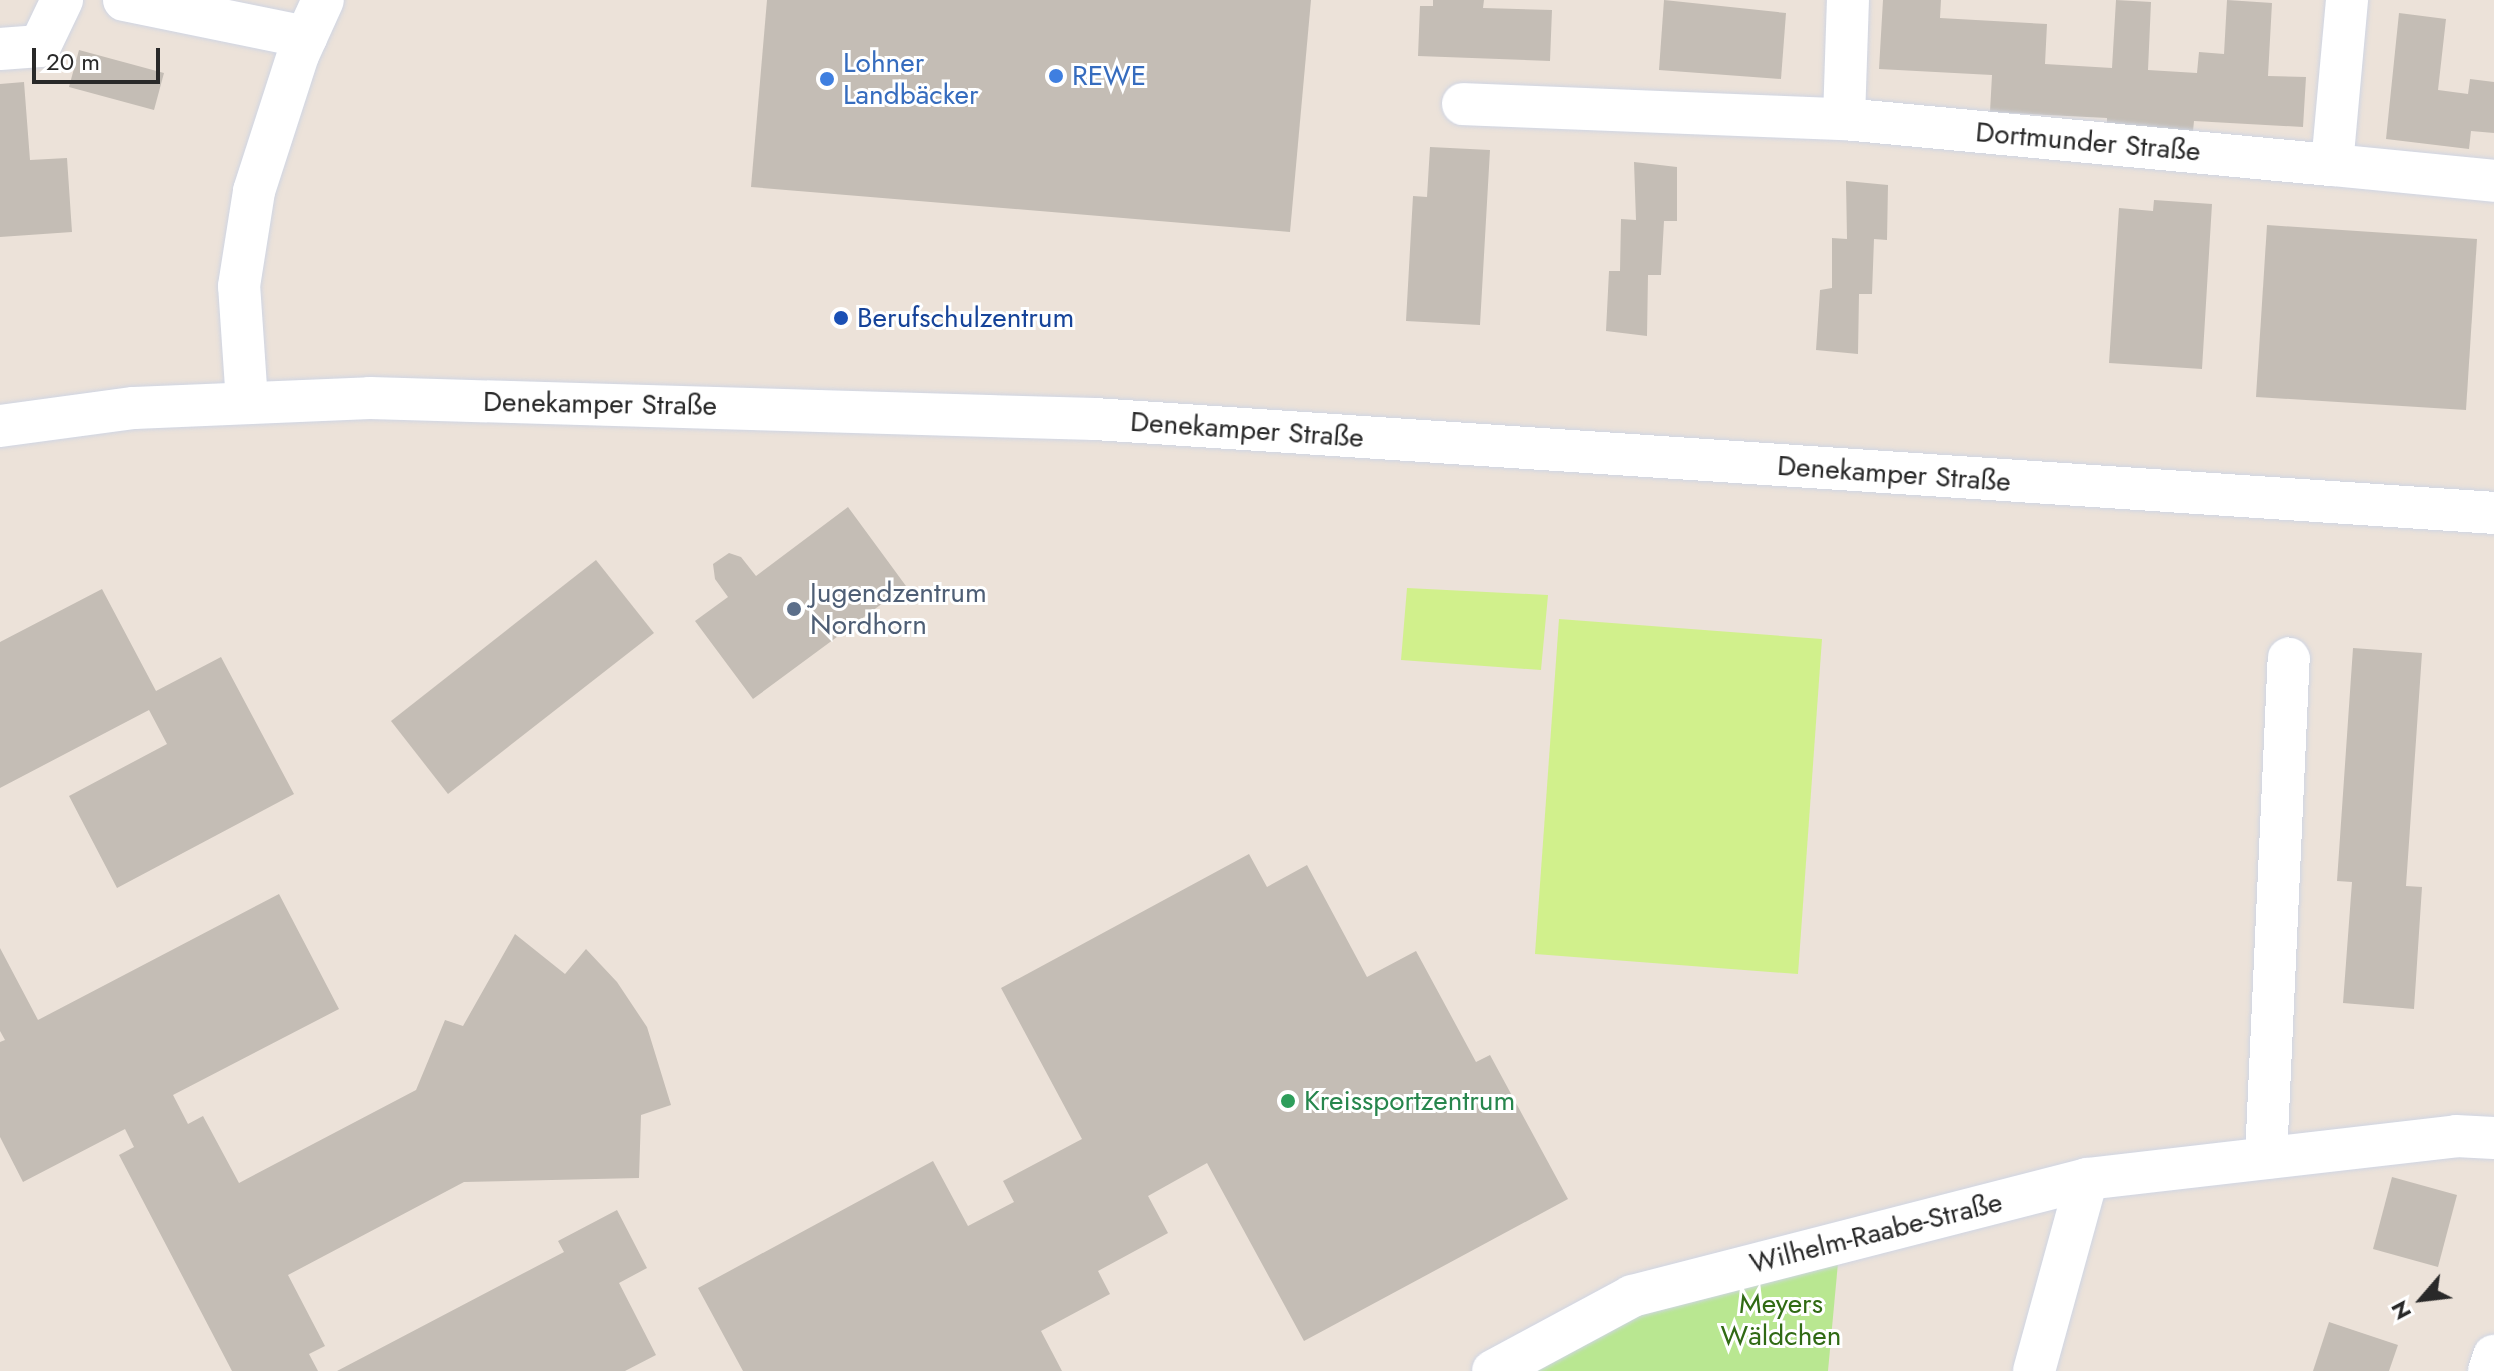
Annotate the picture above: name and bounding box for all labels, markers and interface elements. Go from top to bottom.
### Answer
scale bar [36,32,164,82]
text: 20 m [46,44,100,79]
place label: Lohner Landbäcker [843,46,979,112]
place label: REWE [1072,59,1146,93]
marker: REWE [1047,67,1065,85]
marker: Lohner Landbäcker [818,70,836,88]
street label: Dortmunder Straße [1974,115,2202,169]
place label: Berufschulzentrum [857,301,1074,335]
marker: Berufschulzentrum [832,309,850,327]
street label: Denekamper Straße [483,385,717,423]
street label: Denekamper Straße [1129,405,1365,455]
street label: Denekamper Straße [1776,449,2012,499]
place label: Jugendzentrum Nordhorn [810,576,987,642]
marker: Jugendzentrum Nordhorn [785,600,803,618]
place label: Kreissportzentrum [1304,1084,1515,1118]
marker: Kreissportzentrum [1279,1092,1297,1110]
street label: Wilhelm-Raabe-Straße [1746,1185,2006,1281]
north arrow [2382,1259,2462,1339]
park label: Meyers Wäldchen [1721,1287,1841,1353]
text: N [2383,1295,2419,1325]

